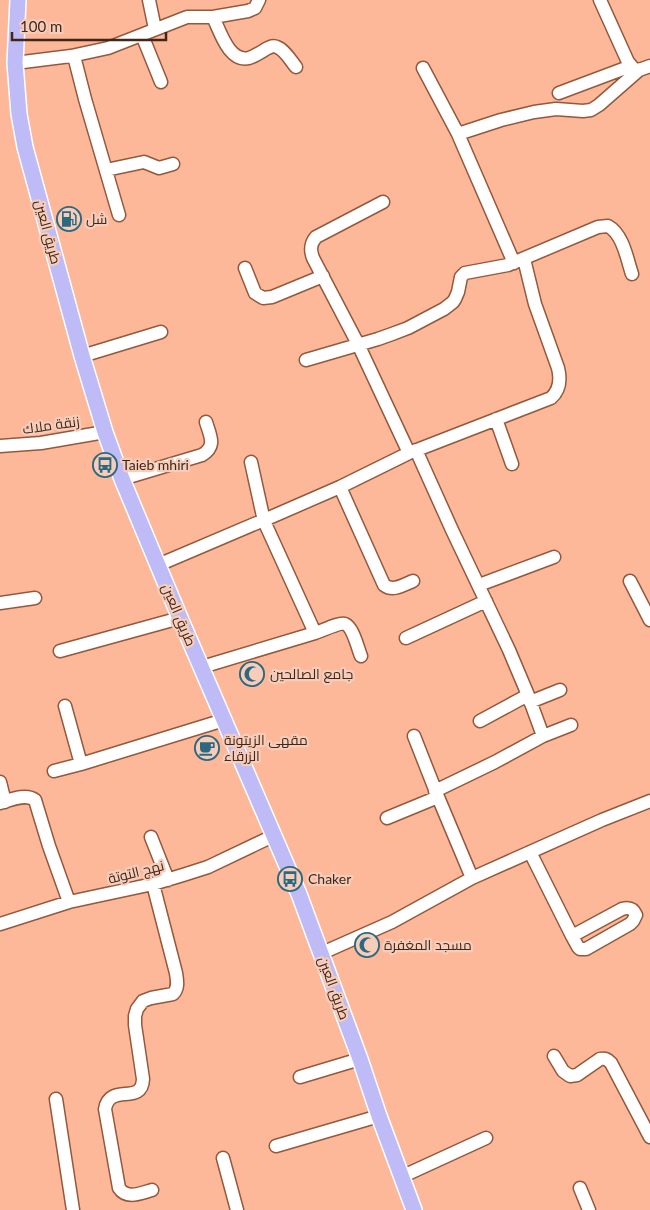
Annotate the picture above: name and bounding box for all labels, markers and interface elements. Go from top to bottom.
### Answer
scale bar [12,10,166,42]
text: 100 m [20,17,62,35]
street label: طريق العين [31,198,65,266]
fuel station icon: شل [56,206,82,232]
place label: شل [86,210,107,227]
street label: زنقة ملاك [21,412,81,437]
bus stop icon: Taieb mhiri [92,452,118,478]
place label: Taieb mhiri [122,456,189,473]
street label: طريق العين [158,581,200,649]
mosque icon: جامع الصالحين [239,661,265,687]
place label: جامع الصالحين [270,665,353,683]
place label: مقهى الزيتونة الزرقاء [224,731,308,764]
cafe icon: مقهى الزيتونة الزرقاء [194,735,220,761]
street label: نهج التوتة [106,856,166,888]
bus stop icon: Chaker [277,866,303,892]
place label: Chaker [308,870,351,887]
mosque icon: مسجد المغفرة [354,932,380,958]
place label: مسجد المغفرة [384,936,472,953]
street label: طريق العين [314,954,354,1022]

